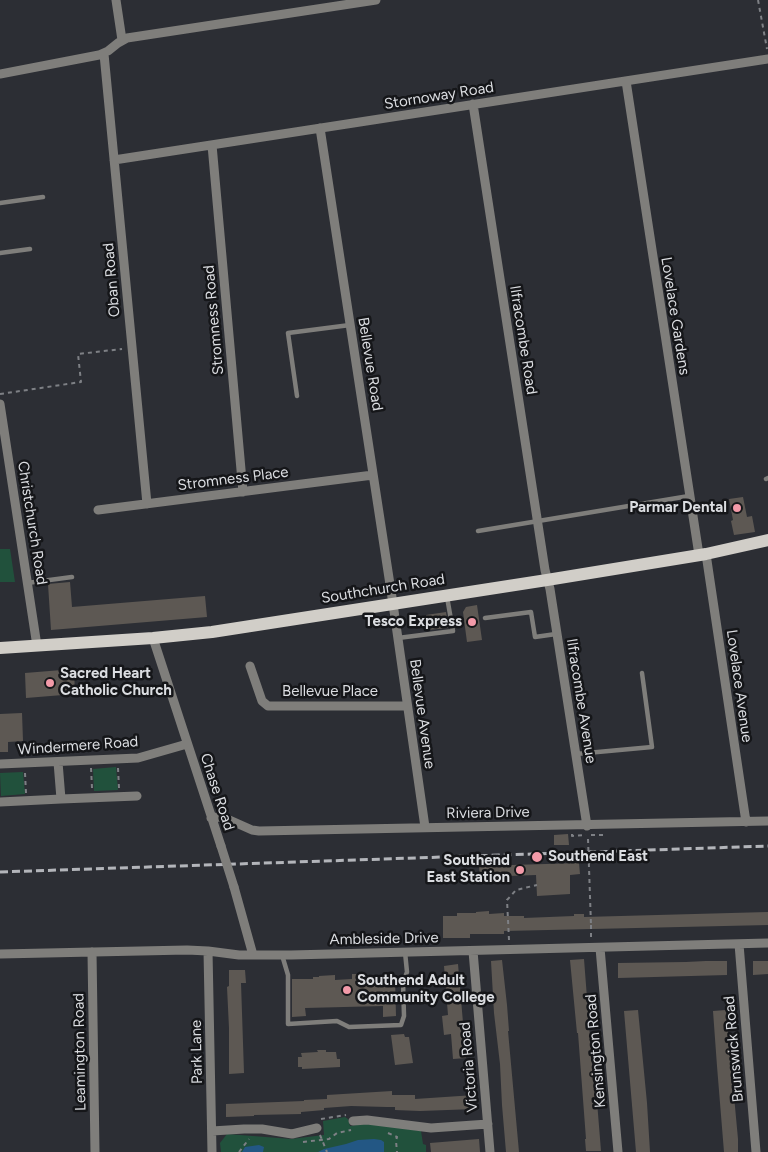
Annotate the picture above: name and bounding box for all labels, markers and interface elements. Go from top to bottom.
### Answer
street label: Stornoway Road [383,78,495,114]
street label: Oban Road [100,242,124,318]
street label: Lovelace Gardens [657,256,693,376]
street label: Stromness Road [200,264,228,376]
street label: Ilfracombe Road [505,284,541,396]
street label: Bellevue Road [354,316,386,412]
street label: Christchurch Road [13,460,51,586]
street label: Stromness Place [177,463,289,495]
place label: Parmar Dental [629,499,727,517]
marker: Parmar Dental [731,502,743,514]
street label: Southchurch Road [320,570,446,608]
place label: Tesco Express [365,613,462,631]
marker: Tesco Express [466,616,478,628]
street label: Lovelace Avenue [722,628,756,744]
street label: Ilfracombe Avenue [562,637,600,765]
street label: Bellevue Avenue [405,658,439,770]
place label: Sacred Heart Catholic Church [60,665,172,700]
marker: Sacred Heart Catholic Church [44,677,56,689]
street label: Bellevue Place [282,683,378,701]
street label: Windermere Road [17,733,139,759]
street label: Chase Road [196,751,238,833]
street label: Riviera Drive [446,803,530,823]
place label: Southend East [548,848,648,866]
marker: Southend East [530,850,544,864]
place label: Southend East Station [426,852,510,887]
marker: Southend East Station [514,864,526,876]
street label: Ambleside Drive [329,929,439,949]
place label: Southend Adult Community College [357,972,495,1007]
marker: Southend Adult Community College [341,984,353,996]
street label: Leamington Road [70,993,90,1111]
street label: Kensington Road [582,993,610,1109]
street label: Brunswick Road [720,995,748,1103]
street label: Park Lane [187,1020,207,1084]
street label: Victoria Road [456,1021,482,1113]

